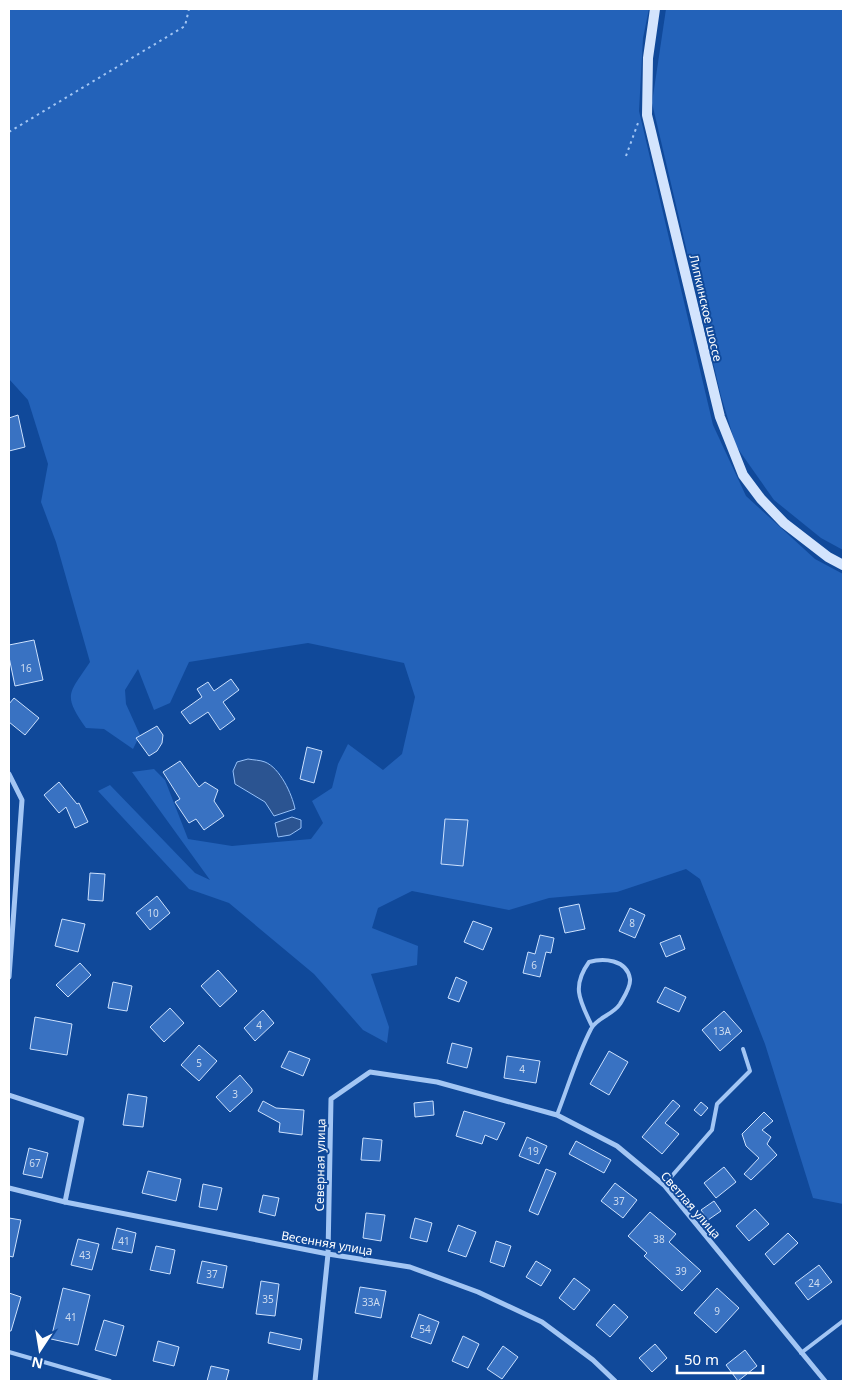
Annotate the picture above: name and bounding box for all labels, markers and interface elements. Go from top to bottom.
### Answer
street label: Липкинское шоссе [685,253,727,364]
house number: 16 [20,661,32,675]
house number: 10 [147,906,159,920]
house number: 8 [629,916,635,930]
house number: 6 [531,958,537,972]
house number: 4 [256,1018,262,1032]
house number: 13А [713,1024,732,1038]
house number: 5 [196,1056,202,1070]
house number: 4 [519,1062,525,1076]
house number: 3 [232,1087,238,1101]
street label: Северная улица [311,1118,329,1212]
house number: 19 [527,1144,539,1158]
house number: 67 [29,1156,41,1170]
street label: Светлая улица [657,1168,725,1242]
house number: 37 [613,1194,625,1208]
street label: Весенняя улица [280,1227,374,1259]
house number: 38 [653,1232,665,1246]
house number: 41 [118,1234,130,1248]
house number: 43 [79,1248,91,1262]
house number: 39 [675,1264,687,1278]
house number: 37 [206,1267,218,1281]
house number: 24 [808,1276,820,1290]
house number: 35 [262,1292,274,1306]
house number: 33А [362,1295,381,1309]
house number: 9 [714,1304,720,1318]
house number: 41 [65,1310,77,1324]
house number: 54 [419,1322,431,1336]
north arrow [15,1325,65,1375]
scale bar [677,1342,763,1374]
text: 50 m [684,1349,719,1369]
text: N [30,1353,45,1374]

